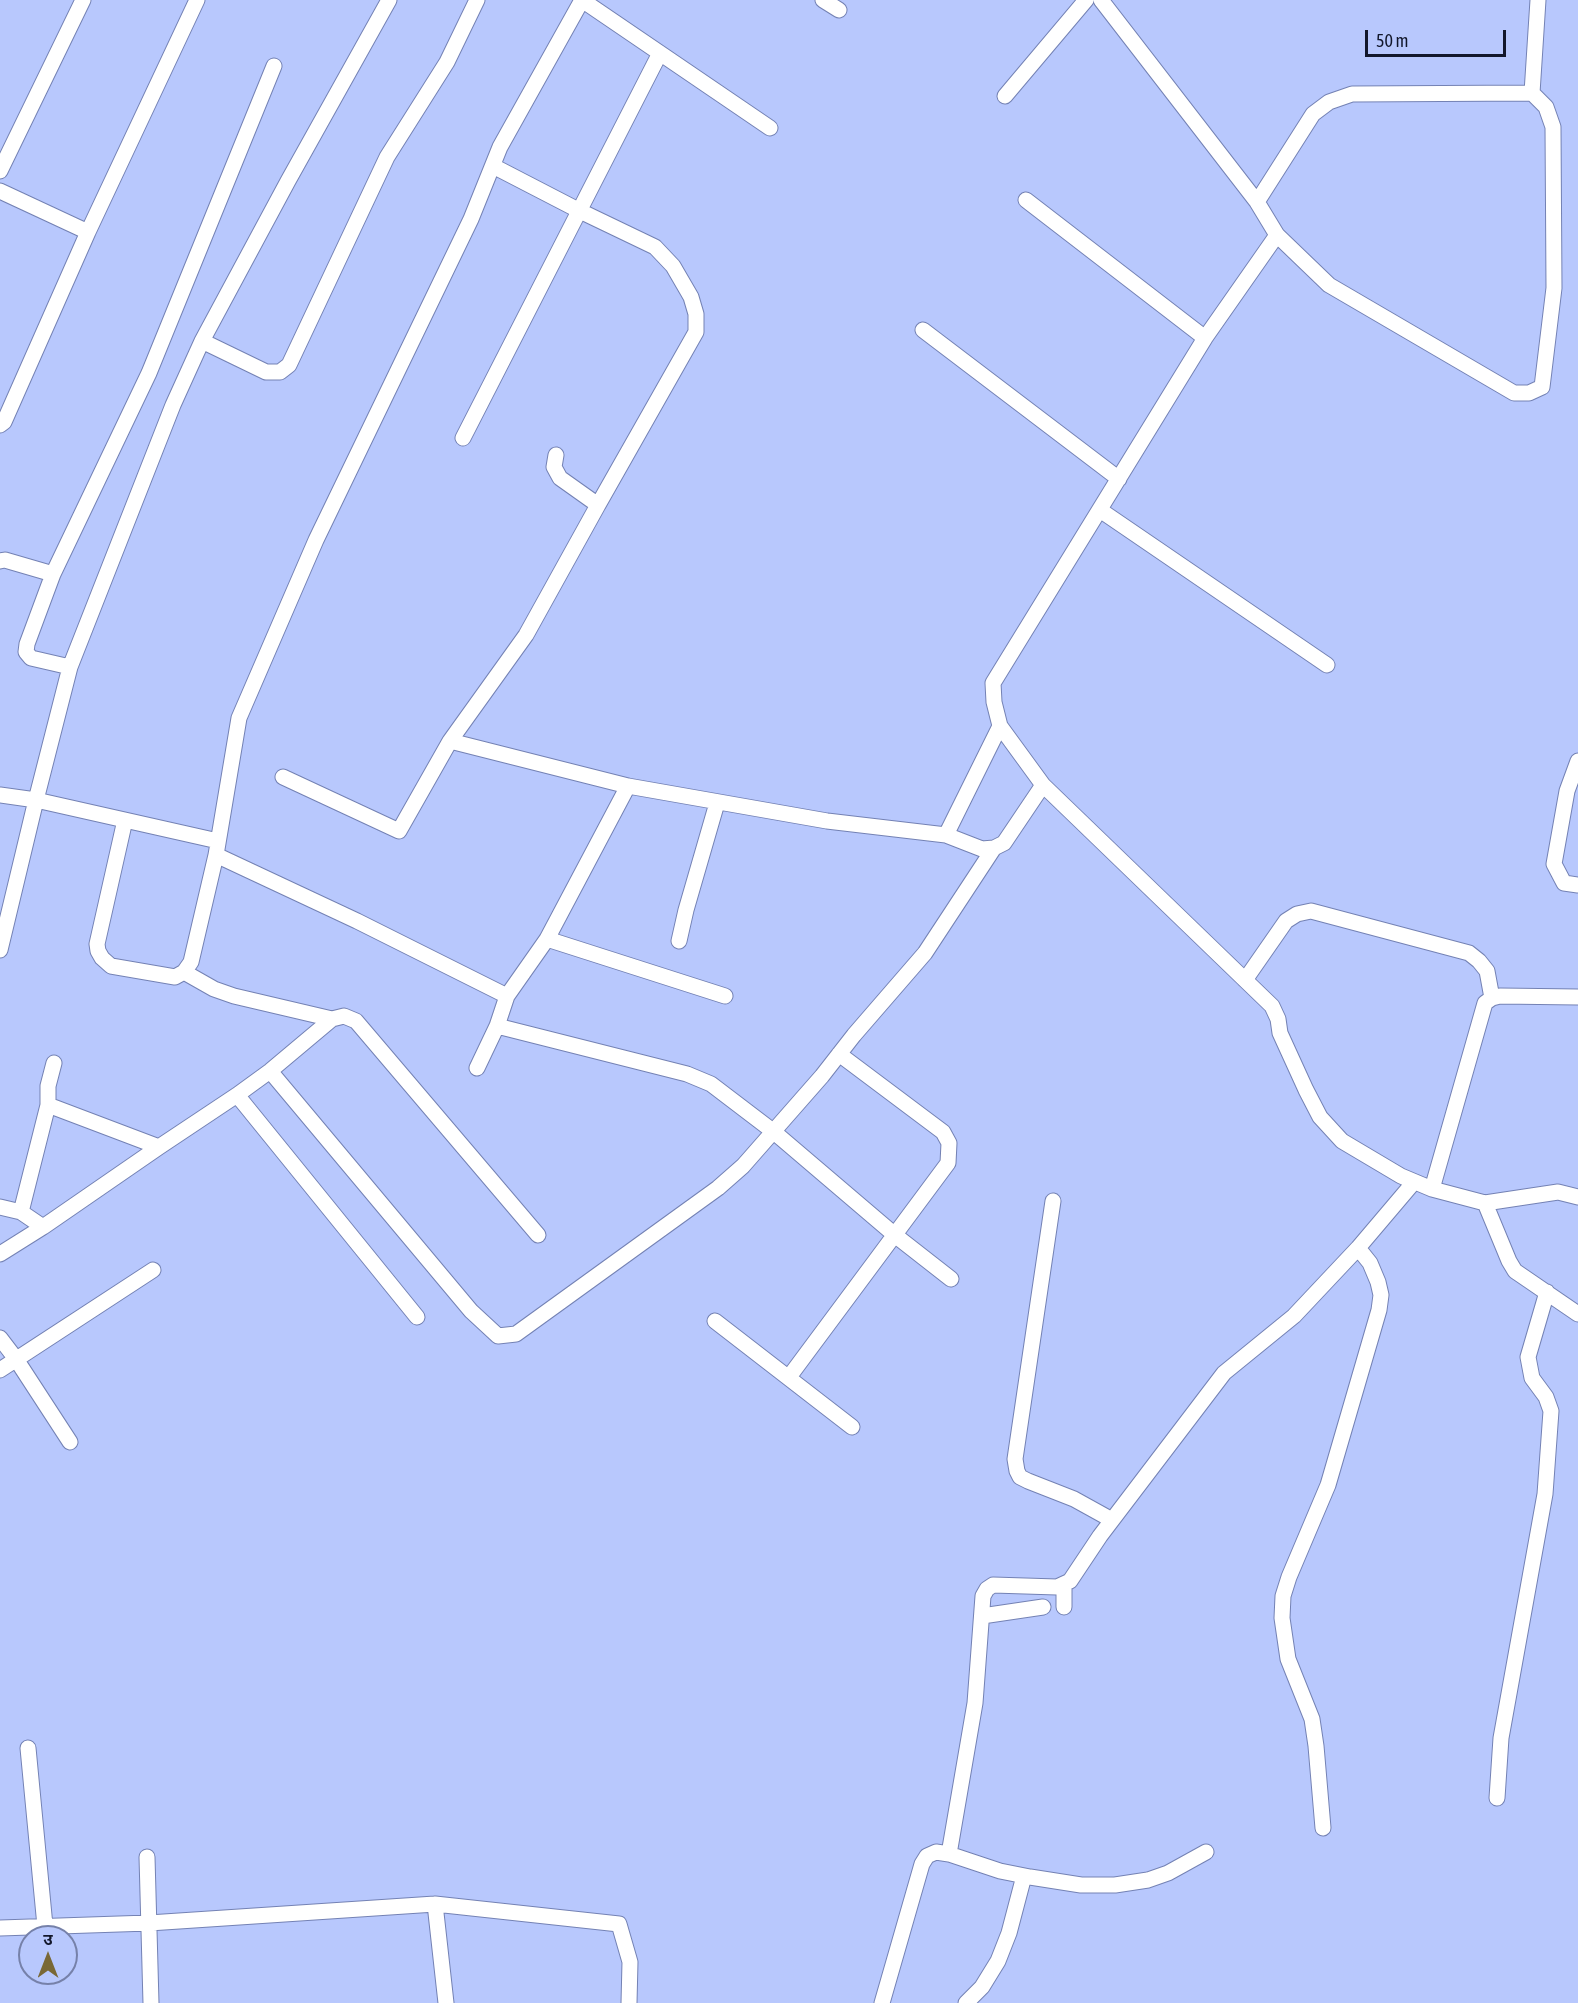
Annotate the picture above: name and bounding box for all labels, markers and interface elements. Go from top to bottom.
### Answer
scale bar [1368,18,1509,56]
text: 50 m [1376,30,1408,51]
north arrow [18,1925,78,1985]
text: उ [43,1930,53,1948]

